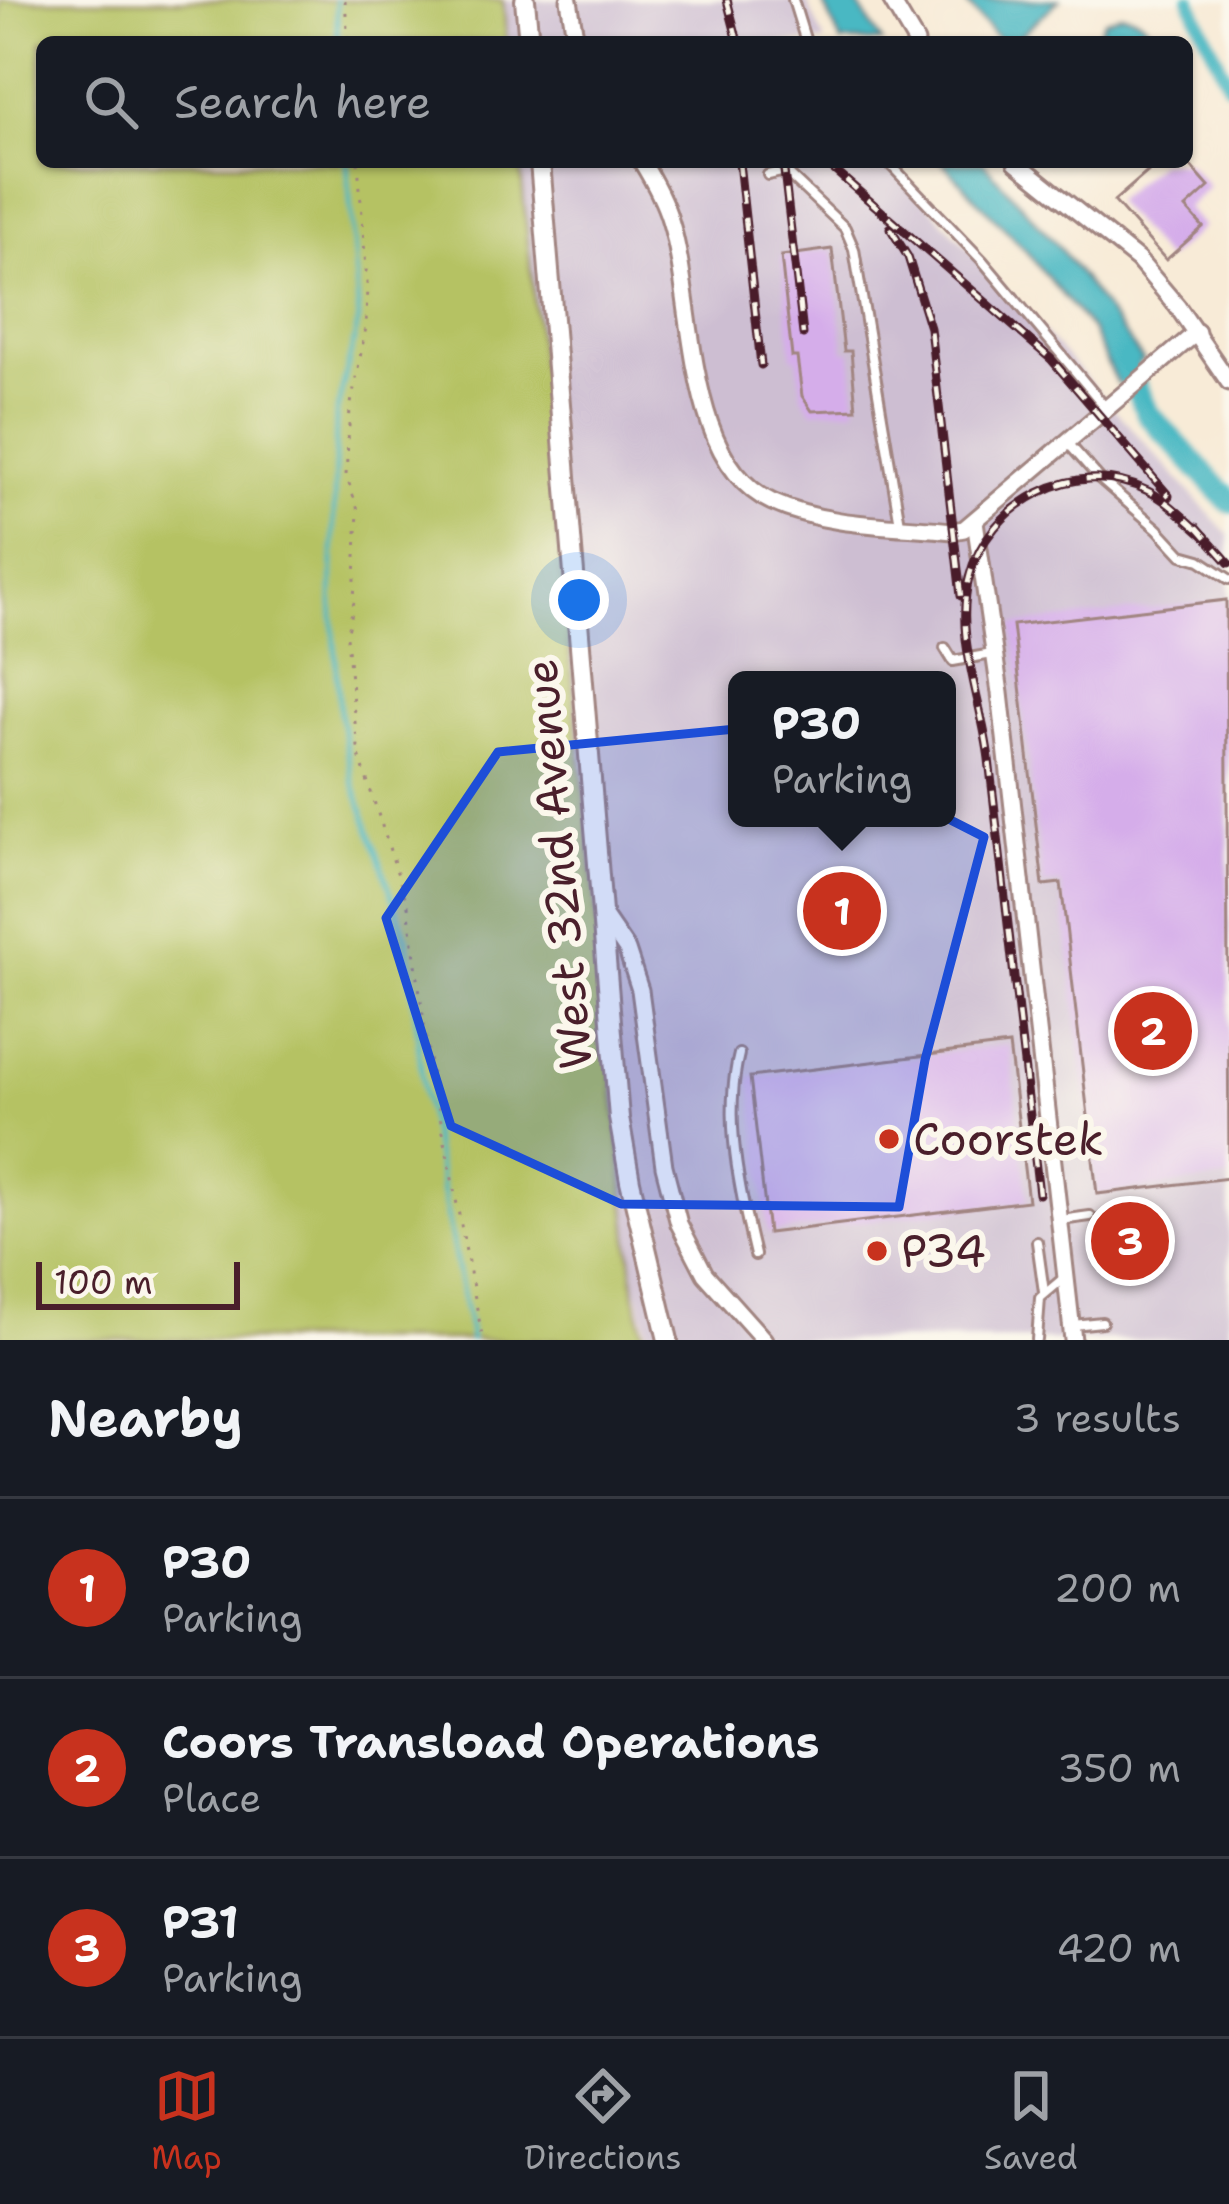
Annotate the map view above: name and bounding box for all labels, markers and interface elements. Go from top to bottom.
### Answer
search box [36,36,1193,168]
icon: search [78,69,144,135]
text: Search here [174,72,431,132]
your location [549,570,609,630]
street label: West 32nd Avenue [510,657,606,1071]
popup [728,671,956,827]
text: P30 [772,693,861,753]
text: Parking [772,753,912,805]
pin: 1 [803,866,881,956]
pin: 2 [1114,986,1192,1076]
place label: Coorstek [913,1109,1104,1169]
marker: Coorstek [876,1126,902,1152]
pin: 3 [1091,1196,1169,1286]
place label: P34 [901,1221,986,1281]
marker: P34 [864,1238,890,1264]
scale bar [36,1256,240,1309]
text: 100 m [54,1260,153,1305]
text: Nearby [48,1384,243,1452]
text: 3 results [1014,1392,1181,1444]
text: P30 [162,1532,252,1592]
text: 1 [78,1562,96,1614]
text: 200 m [1054,1562,1181,1614]
text: Parking [162,1592,303,1644]
text: Coors Transload Operations [162,1712,819,1772]
text: 2 [73,1742,101,1794]
text: 350 m [1057,1742,1181,1794]
text: Place [162,1772,261,1824]
text: P31 [162,1892,239,1952]
text: 3 [73,1922,101,1974]
text: 420 m [1056,1922,1181,1974]
text: Parking [162,1952,303,2004]
tab: Map [151,2063,222,2180]
tab: Directions [524,2063,682,2180]
tab: Saved [984,2063,1078,2180]

